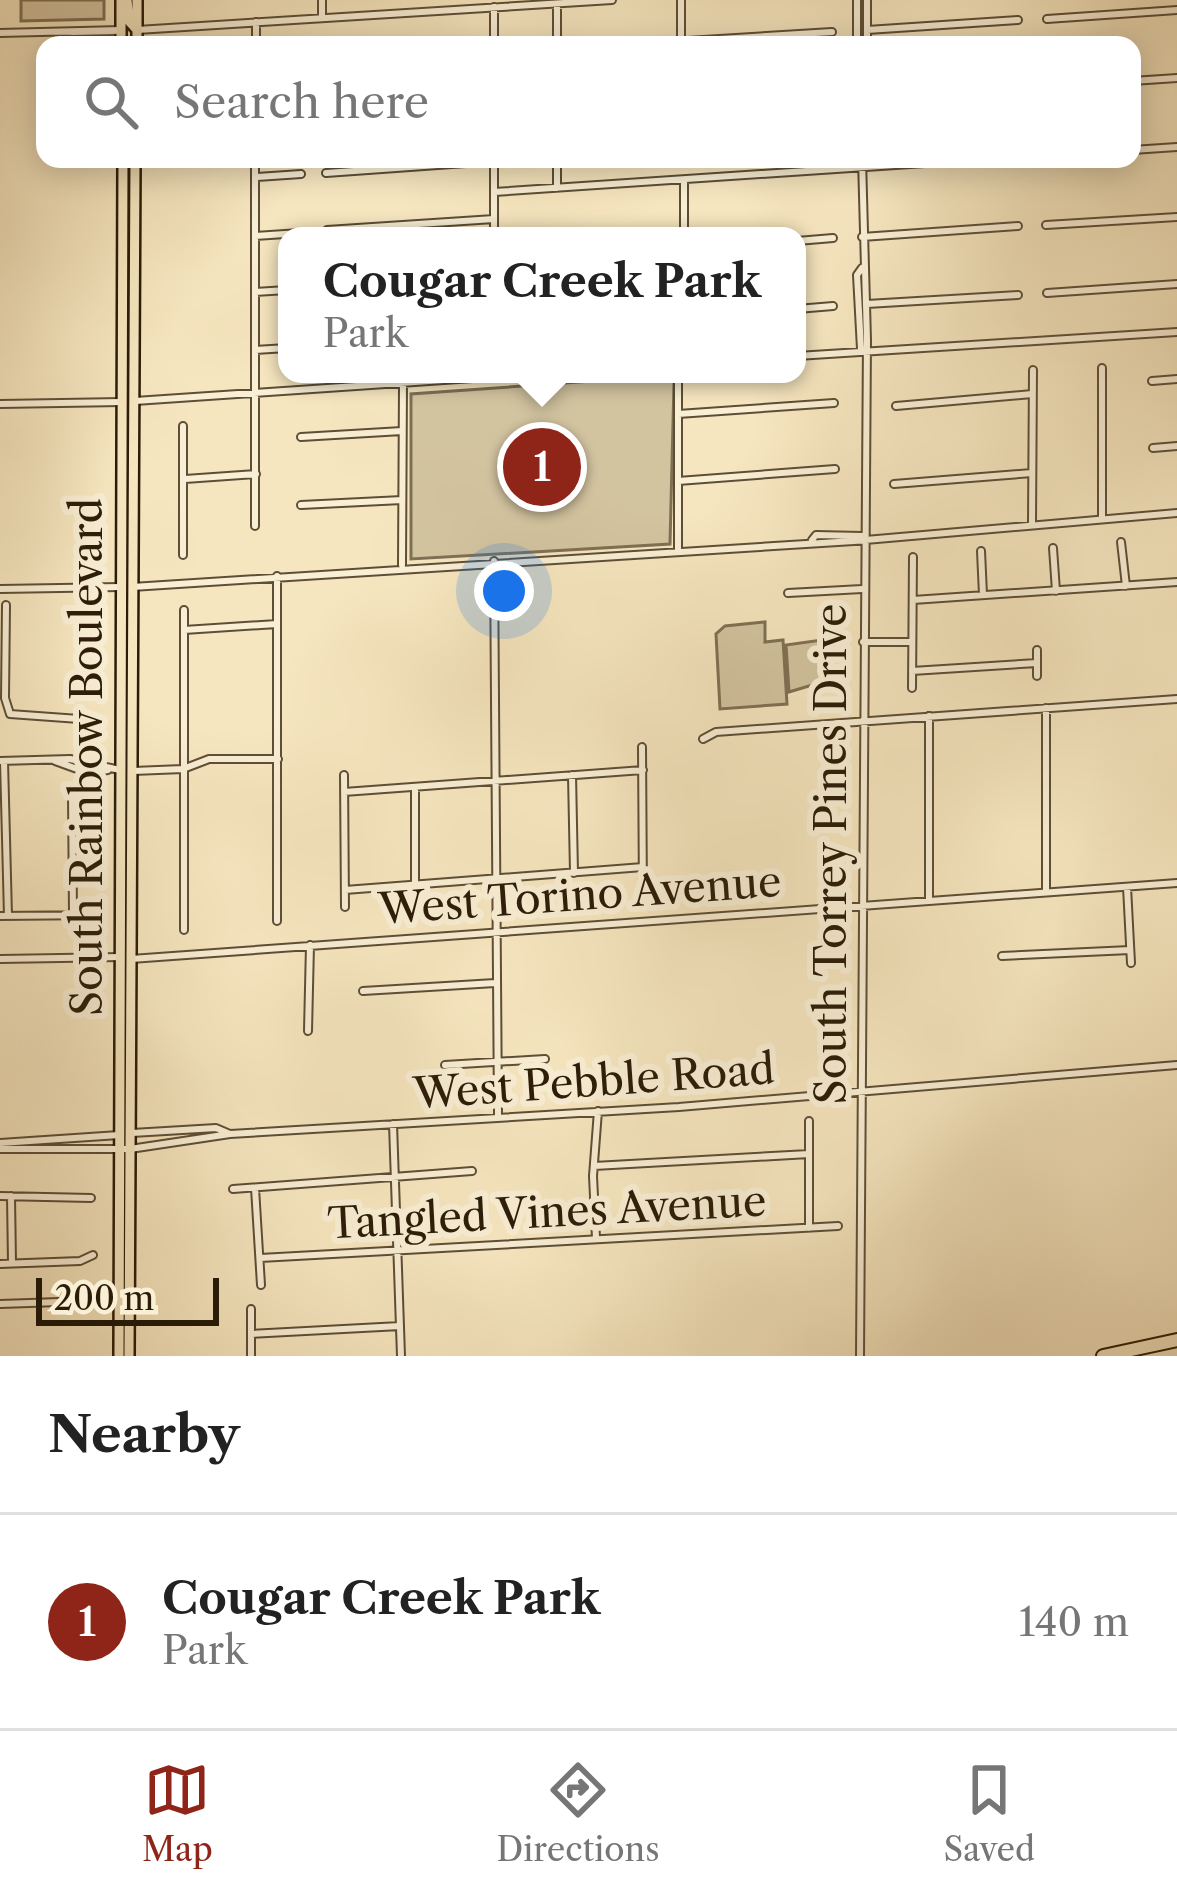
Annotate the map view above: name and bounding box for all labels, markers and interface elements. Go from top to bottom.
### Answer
search box [36,36,1141,168]
icon: search [78,69,144,135]
text: Search here [174,74,429,130]
popup [278,227,806,383]
text: Cougar Creek Park [323,253,761,309]
text: Park [323,309,408,357]
pin: 1 [503,422,581,512]
street label: South Rainbow Boulevard [61,498,113,1016]
your location [474,561,534,621]
street label: South Torrey Pines Drive [805,604,857,1104]
street label: West Torino Avenue [376,855,783,935]
street label: West Pebble Road [411,1042,776,1120]
street label: Tangled Vines Avenue [326,1175,768,1249]
scale bar [36,1272,219,1325]
text: 200 m [54,1278,154,1319]
text: Nearby [48,1403,240,1465]
text: Cougar Creek Park [162,1570,600,1626]
text: 1 [78,1598,96,1646]
text: 140 m [1019,1598,1129,1646]
text: Park [162,1626,247,1674]
tab: Map [142,1757,213,1870]
tab: Directions [497,1757,660,1870]
tab: Saved [943,1757,1035,1870]

